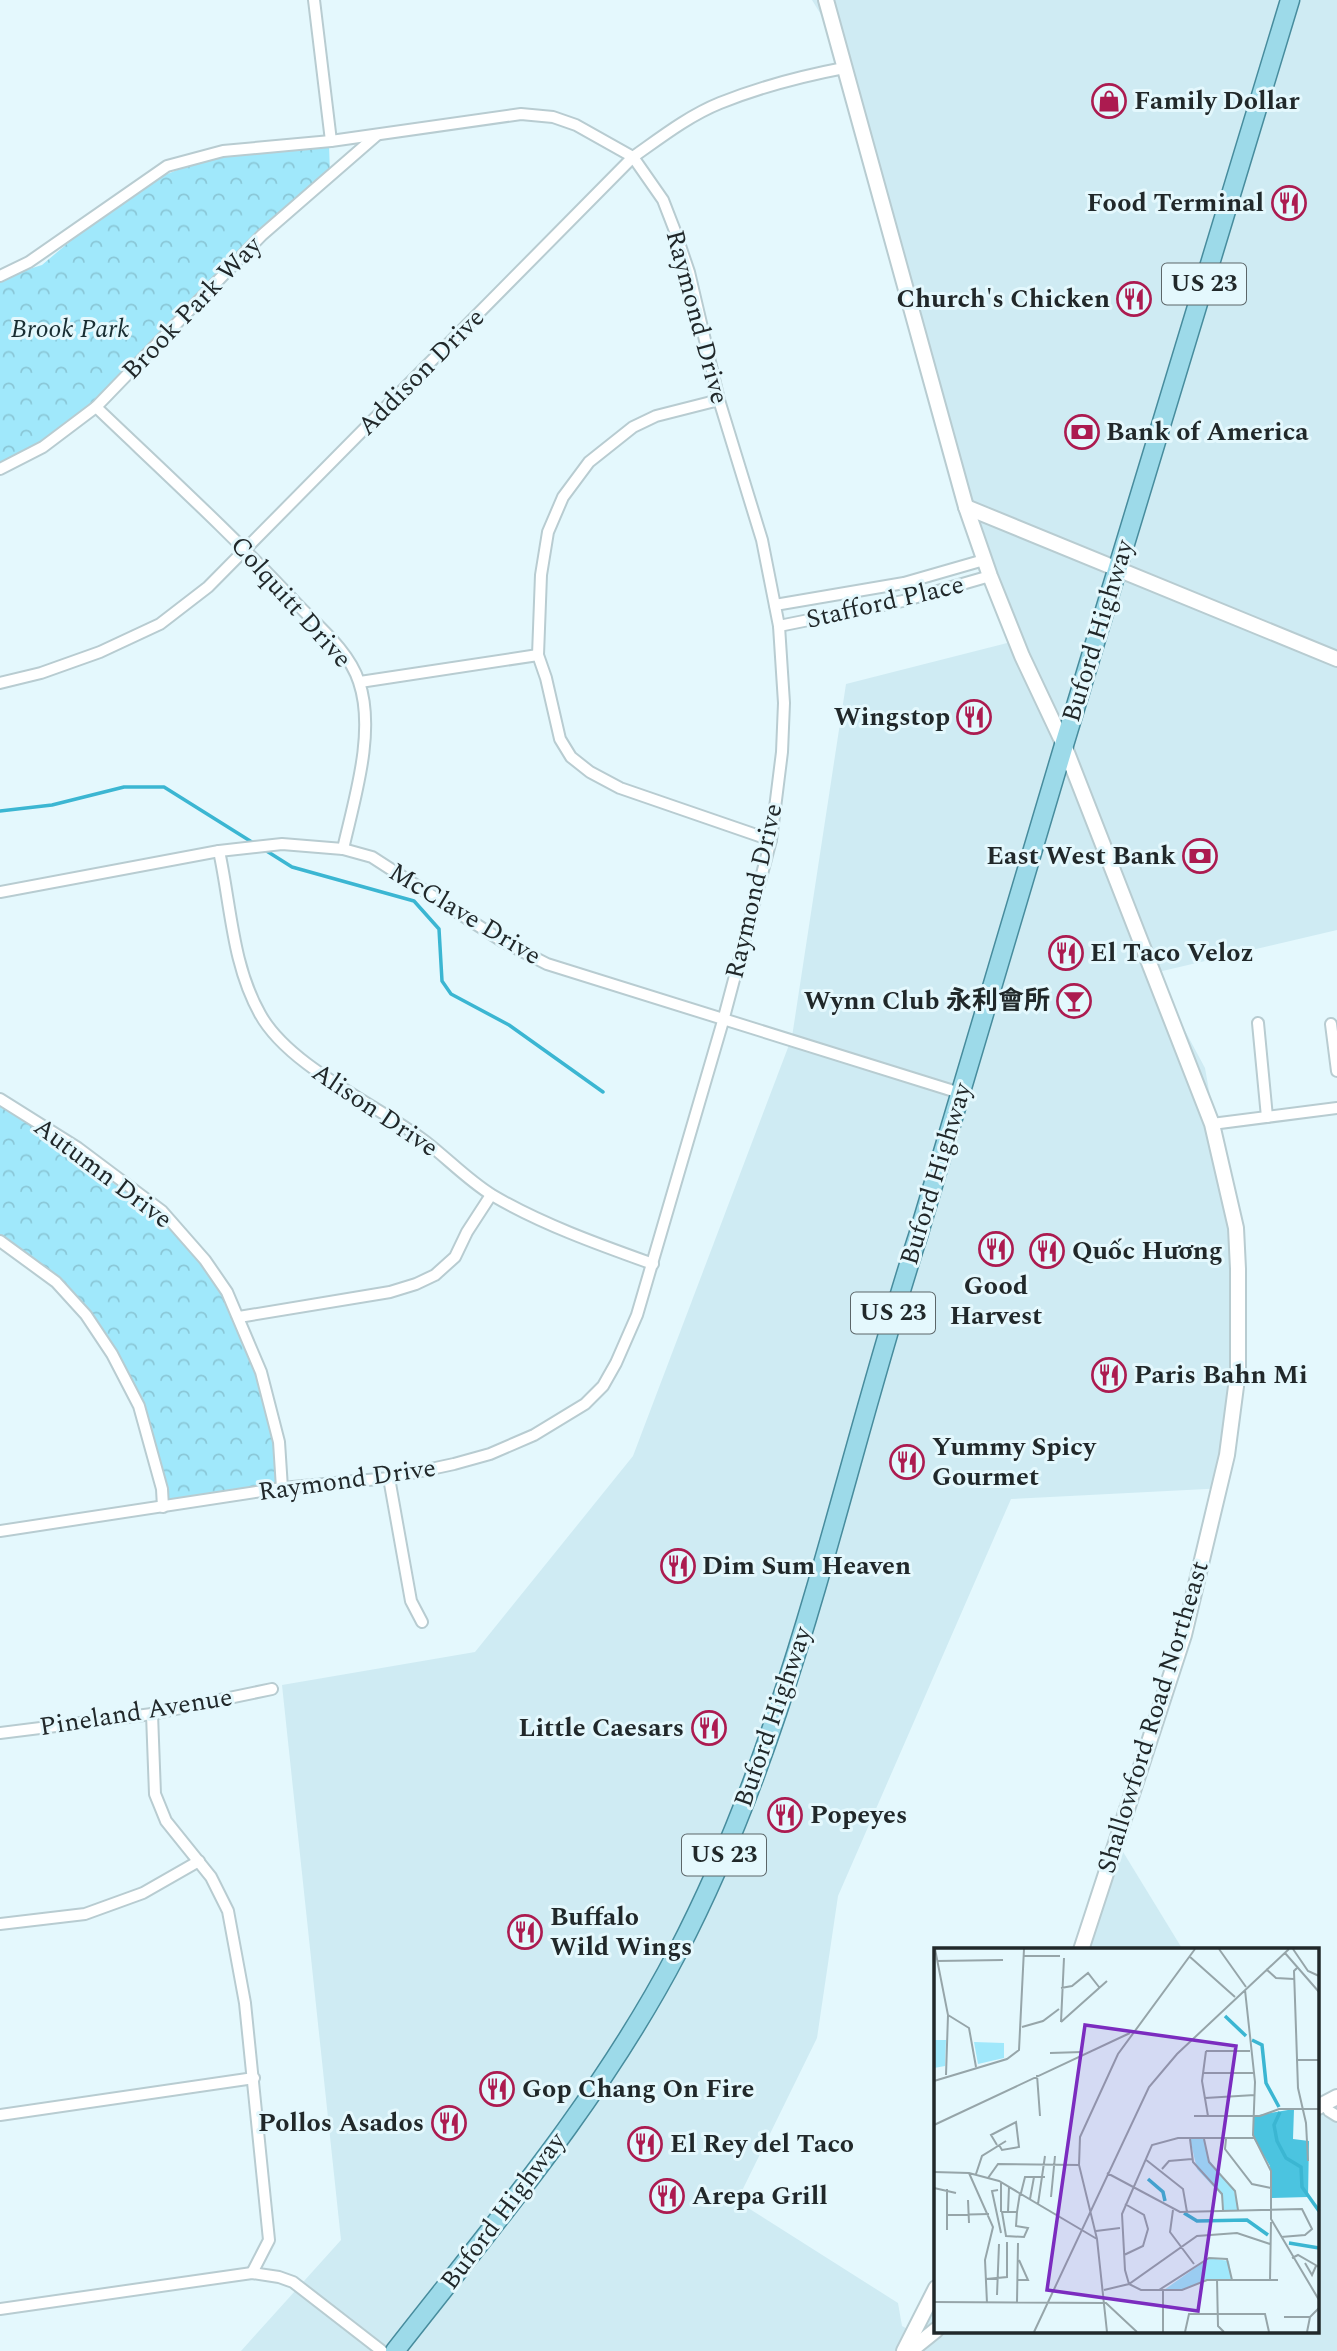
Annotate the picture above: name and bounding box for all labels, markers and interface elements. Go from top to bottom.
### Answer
place label: Family Dollar [1134,81,1300,121]
shop icon: Family Dollar [1090,82,1128,120]
place label: Food Terminal [1087,183,1264,223]
restaurant icon: Food Terminal [1270,184,1308,222]
street label: Raymond Drive [655,225,739,409]
street label: Brook Park Way [113,226,272,389]
road number: US 23 [1162,264,1246,304]
place label: Church's Chicken [896,279,1110,319]
restaurant icon: Church's Chicken [1115,280,1153,318]
street label: Addison Drive [348,299,494,445]
park label: Brook Park [11,309,129,349]
place label: Bank of America [1106,412,1309,452]
bank icon: Bank of America [1063,413,1101,451]
street label: Colquitt Drive [220,527,362,677]
street label: Buford Highway [1051,534,1145,727]
street label: Stafford Place [802,564,968,640]
place label: Wingstop [834,697,950,737]
restaurant icon: Wingstop [955,698,993,736]
street label: Raymond Drive [714,799,794,983]
place label: East West Bank [986,836,1176,876]
bank icon: East West Bank [1181,837,1219,875]
street label: McClave Drive [381,853,549,975]
place label: El Taco Veloz [1090,933,1254,973]
restaurant icon: El Taco Veloz [1047,934,1085,972]
place label: Wynn Club 永利會所 [804,981,1050,1021]
bar icon: Wynn Club 永利會所 [1055,982,1093,1020]
street label: Alison Drive [303,1053,447,1167]
street label: Buford Highway [889,1077,983,1270]
street label: Autumn Drive [25,1107,181,1239]
restaurant icon: Good Harvest [977,1230,1015,1268]
place label: Quốc Hương [1072,1231,1223,1271]
restaurant icon: Quốc Hương [1028,1232,1066,1270]
place label: Good Harvest [950,1266,1042,1336]
road number: US 23 [851,1293,935,1334]
place label: Paris Bahn Mi [1134,1355,1308,1395]
restaurant icon: Paris Bahn Mi [1090,1356,1128,1394]
place label: Yummy Spicy Gourmet [932,1427,1097,1497]
restaurant icon: Yummy Spicy Gourmet [888,1443,926,1481]
street label: Raymond Drive [256,1448,438,1512]
place label: Dim Sum Heaven [702,1546,911,1586]
restaurant icon: Dim Sum Heaven [659,1547,697,1585]
street label: Shallowford Road Northeast [1086,1556,1220,1878]
street label: Buford Highway [723,1620,823,1813]
street label: Pineland Avenue [37,1677,235,1747]
place label: Little Caesars [519,1708,684,1748]
restaurant icon: Little Caesars [690,1709,728,1747]
place label: Popeyes [810,1795,907,1835]
restaurant icon: Popeyes [766,1796,804,1834]
road number: US 23 [682,1834,766,1876]
place label: Buffalo Wild Wings [550,1897,692,1967]
restaurant icon: Buffalo Wild Wings [506,1913,544,1951]
inset map [934,1948,1320,2334]
place label: Gop Chang On Fire [522,2069,754,2109]
restaurant icon: Gop Chang On Fire [478,2070,516,2108]
place label: Pollos Asados [258,2103,424,2143]
restaurant icon: Pollos Asados [430,2104,468,2142]
street label: Buford Highway [430,2122,577,2298]
place label: El Rey del Taco [670,2124,854,2164]
restaurant icon: El Rey del Taco [626,2125,664,2163]
place label: Arepa Grill [692,2176,828,2216]
restaurant icon: Arepa Grill [648,2177,686,2215]

